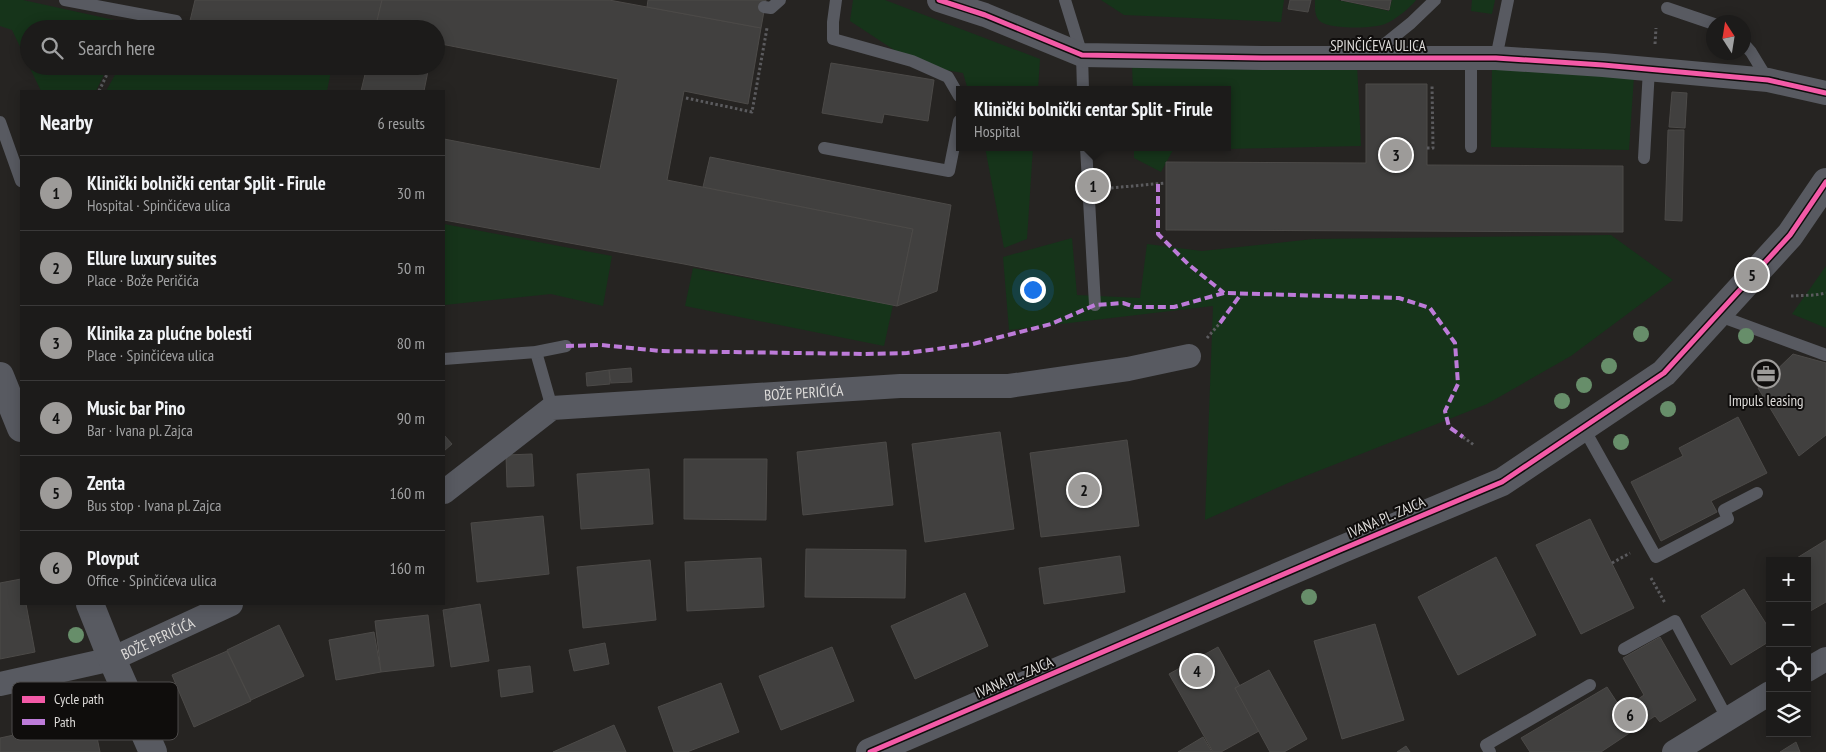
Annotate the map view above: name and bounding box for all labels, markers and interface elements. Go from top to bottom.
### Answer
north arrow [1706,15,1751,60]
search box [20,20,445,75]
icon: search [38,34,66,62]
text: Search here [78,36,155,60]
street label: SPINČIĆEVA ULICA [1330,36,1427,55]
popup [956,86,1231,151]
text: Klinički bolnički centar Split - Firule [974,97,1213,121]
text: Nearby [40,109,93,136]
text: 6 results [378,113,425,133]
text: Hospital [974,121,1020,141]
pin: 3 [1380,136,1412,174]
pin: 1 [1077,167,1109,205]
text: Klinički bolnički centar Split - Firule [87,171,326,195]
text: 1 [52,183,60,203]
text: 30 m [397,183,425,203]
text: Hospital · Spinčićeva ulica [87,195,231,215]
text: Ellure luxury suites [87,246,217,270]
pin: 5 [1736,256,1768,294]
text: 2 [52,258,60,278]
text: 50 m [397,258,425,278]
text: Place · Bože Peričića [87,270,199,290]
your location [1020,277,1046,303]
text: Klinika za plućne bolesti [87,321,252,345]
text: 3 [52,333,60,353]
text: 80 m [397,333,425,353]
text: Place · Spinčićeva ulica [87,345,214,365]
office icon: Impuls leasing [1751,359,1781,389]
street label: BOŽE PERIČIĆA [764,380,845,404]
place label: Impuls leasing [1728,391,1804,410]
text: Music bar Pino [87,396,185,420]
text: 4 [52,408,60,428]
text: 90 m [397,408,425,428]
text: Bar · Ivana pl. Zajca [87,420,193,440]
text: Zenta [87,471,125,495]
pin: 2 [1068,471,1100,509]
text: 5 [52,483,60,503]
text: 160 m [390,483,425,503]
street label: IVANA PL. ZAJCA [1344,492,1429,542]
text: Bus stop · Ivana pl. Zajca [87,495,222,515]
text: Plovput [87,546,139,570]
map controls [1766,557,1811,737]
button: + [1766,557,1811,602]
text: 6 [52,558,60,578]
text: 160 m [390,558,425,578]
text: Office · Spinčićeva ulica [87,570,217,590]
button: − [1766,602,1811,647]
street label: BOŽE PERIČIĆA [118,612,198,663]
button: locate [1766,647,1811,692]
street label: IVANA PL. ZAJCA [972,652,1057,702]
pin: 4 [1181,652,1213,690]
legend [12,682,178,740]
text: Cycle path [54,690,104,708]
button: layers [1766,692,1811,737]
pin: 6 [1614,696,1646,734]
text: Path [54,713,76,731]

